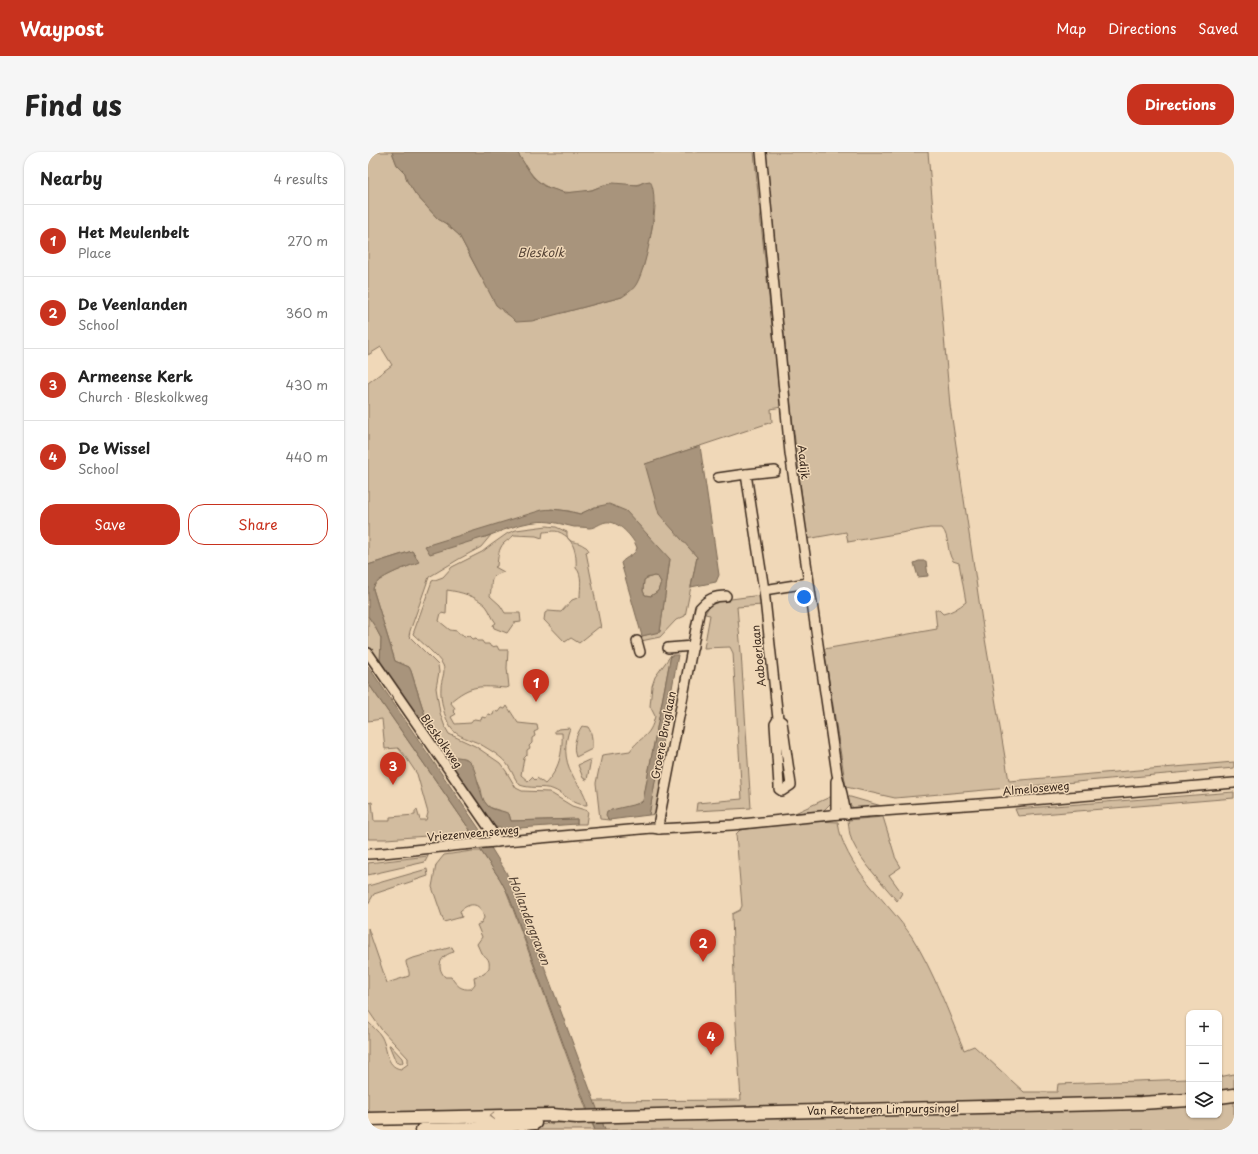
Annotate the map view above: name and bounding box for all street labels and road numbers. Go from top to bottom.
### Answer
street label: Aadijk [793,444,815,481]
street label: Aaboerlaan [746,624,770,688]
street label: Groene Bruglaan [646,690,680,780]
street label: Bleskolkweg [417,710,467,772]
street label: Almeloseweg [1002,777,1070,799]
street label: Vriezenveenseweg [426,820,520,846]
street label: Van Rechteren Limpurgsingel [807,1099,959,1119]

